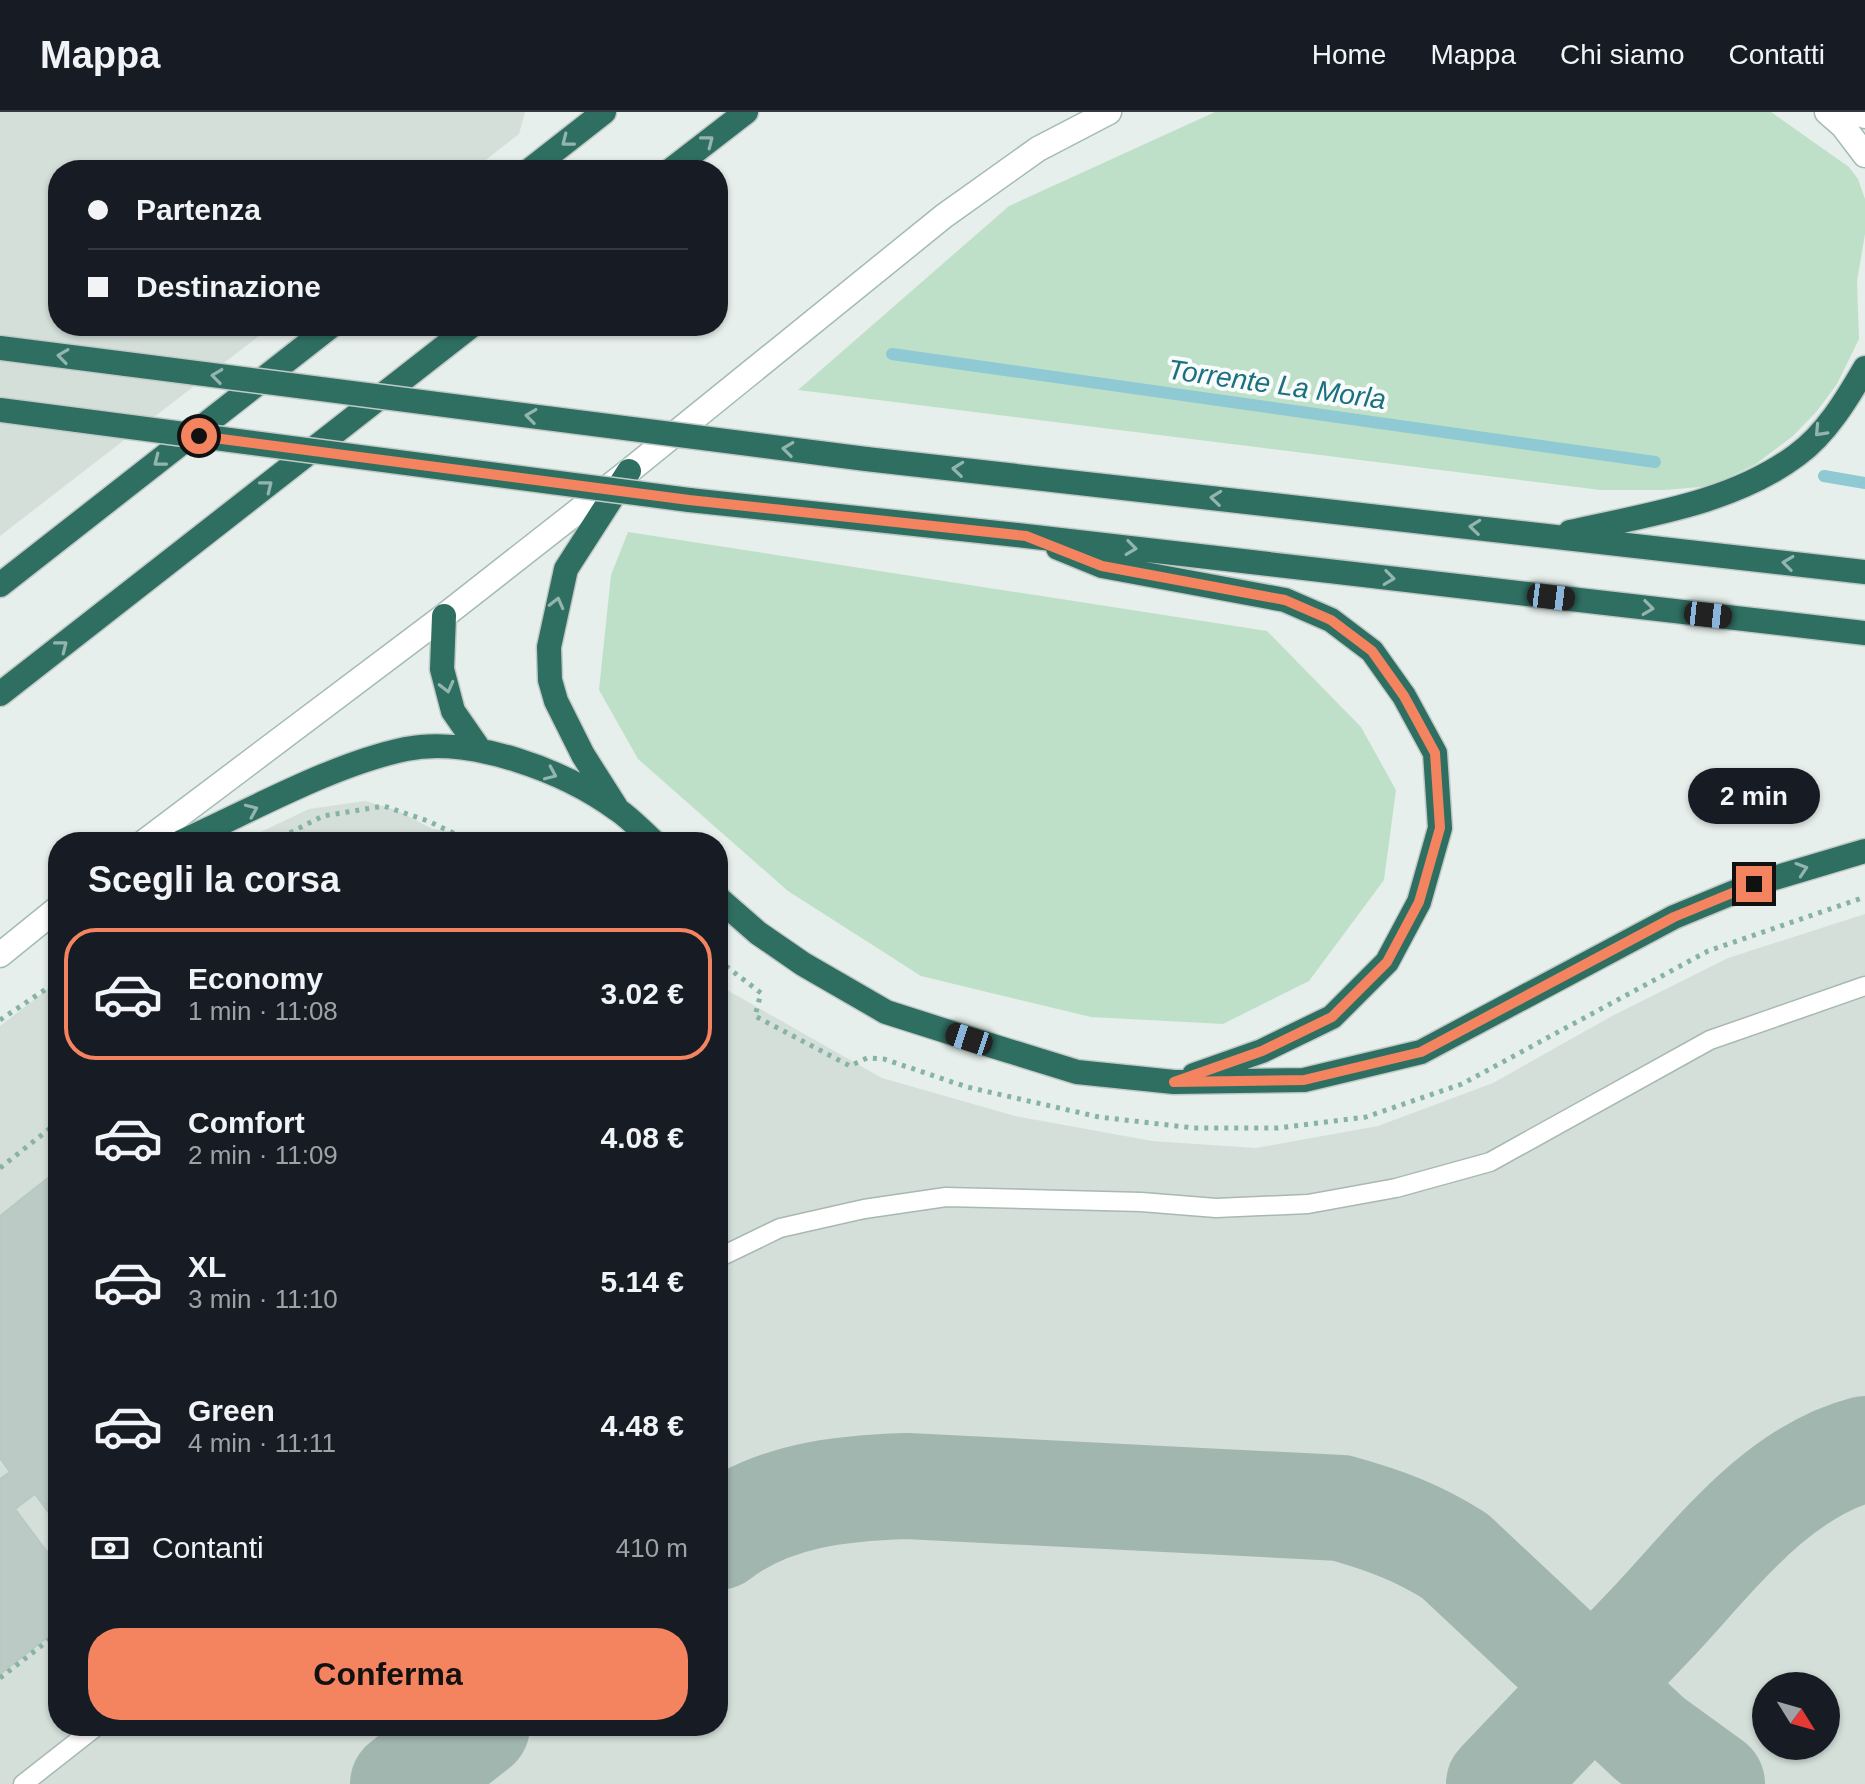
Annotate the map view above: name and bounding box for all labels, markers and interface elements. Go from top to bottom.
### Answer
text: Mappa [40,34,160,76]
text: Home [1312,39,1386,70]
text: Mappa [1430,39,1516,70]
text: Chi siamo [1560,39,1685,70]
text: Contatti [1729,39,1825,70]
one-way arrow [562,131,576,146]
one-way arrow [699,136,713,151]
text: Partenza [136,193,261,226]
text: Destinazione [136,270,321,303]
one-way arrow [56,348,70,365]
water label: Torrente La Morla [1166,354,1388,415]
one-way arrow [210,368,224,385]
one-way arrow [524,408,537,425]
route start [181,418,217,454]
one-way arrow [1815,422,1829,437]
one-way arrow [782,441,795,458]
one-way arrow [153,451,168,465]
one-way arrow [951,461,964,478]
one-way arrow [258,481,272,495]
one-way arrow [1209,490,1222,507]
one-way arrow [1468,519,1481,536]
one-way arrow [1124,539,1138,556]
one-way arrow [1781,555,1794,572]
one-way arrow [1382,569,1396,586]
car [1526,582,1576,612]
one-way arrow [548,597,565,611]
one-way arrow [1641,599,1654,616]
car [1683,601,1733,629]
one-way arrow [53,641,67,655]
one-way arrow [437,680,454,694]
one-way arrow [543,764,557,780]
callout: 2 min [1688,768,1820,824]
text: 2 min [1720,781,1788,811]
one-way arrow [244,804,259,820]
text: Scegli la corsa [88,859,340,900]
one-way arrow [1794,862,1808,878]
route end [1736,866,1772,902]
icon: car [92,958,164,1030]
text: Economy [188,962,323,995]
text: 3.02 € [601,977,684,1010]
text: 1 min · 11:08 [188,996,338,1026]
car [942,1020,996,1058]
icon: car [92,1102,164,1174]
text: Comfort [188,1106,305,1139]
text: 4.08 € [601,1121,684,1154]
text: 2 min · 11:09 [188,1140,338,1170]
icon: car [92,1246,164,1318]
text: XL [188,1250,226,1283]
text: 5.14 € [601,1265,684,1298]
text: 3 min · 11:10 [188,1284,338,1314]
icon: car [92,1390,164,1462]
text: Green [188,1394,275,1427]
text: 4.48 € [601,1409,684,1442]
text: 4 min · 11:11 [188,1428,336,1458]
icon: cash [88,1526,132,1570]
text: Contanti [152,1531,264,1564]
text: 410 m [616,1533,688,1563]
button: Conferma [88,1628,688,1720]
north arrow [1752,1672,1840,1760]
map controls [1752,1672,1840,1760]

